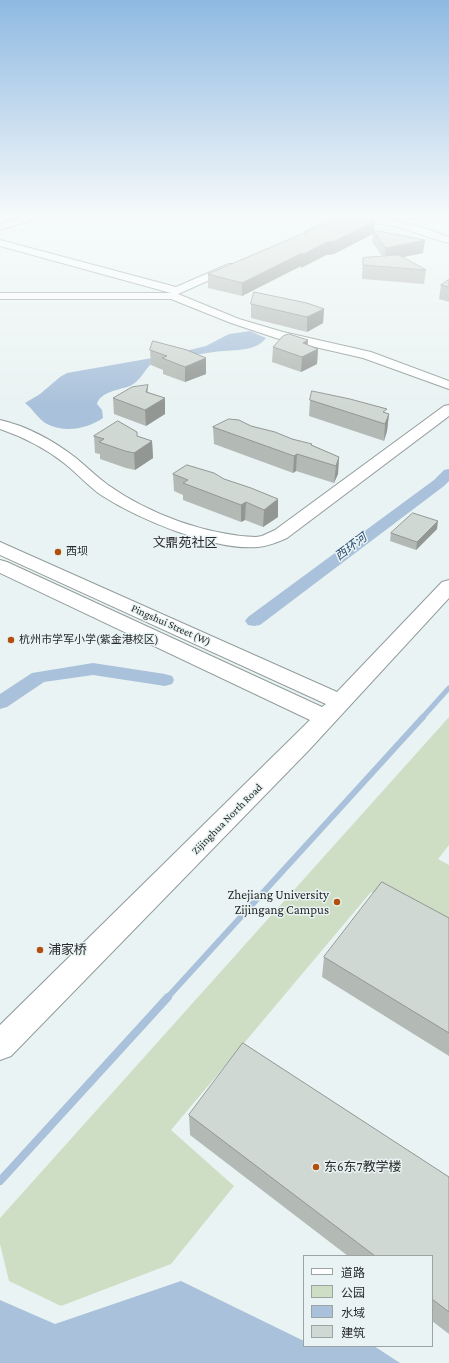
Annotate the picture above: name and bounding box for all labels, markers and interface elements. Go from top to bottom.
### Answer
water label: 西环河 [332,530,370,564]
district label: 文鼎苑社区 [153,535,217,551]
place label: 西坝 [66,545,88,559]
marker: 西坝 [53,547,63,557]
street label: Pingshui Street (W) [129,601,213,649]
place label: 杭州市学军小学(紫金港校区) [19,633,159,647]
marker: 杭州市学军小学(紫金港校区) [6,635,16,645]
street label: Zijinghua North Road [189,781,265,857]
place label: Zhejiang University Zijingang Campus [228,887,329,918]
marker: Zhejiang University Zijingang Campus [332,897,342,907]
place label: 浦家桥 [48,942,87,958]
marker: 浦家桥 [35,945,45,955]
place label: 东6东7教学楼 [324,1159,402,1175]
marker: 东6东7教学楼 [311,1162,321,1172]
legend [303,1255,433,1347]
text: 道路 [341,1266,365,1280]
text: 公园 [341,1286,365,1300]
text: 水域 [341,1306,365,1320]
text: 建筑 [341,1326,365,1340]

